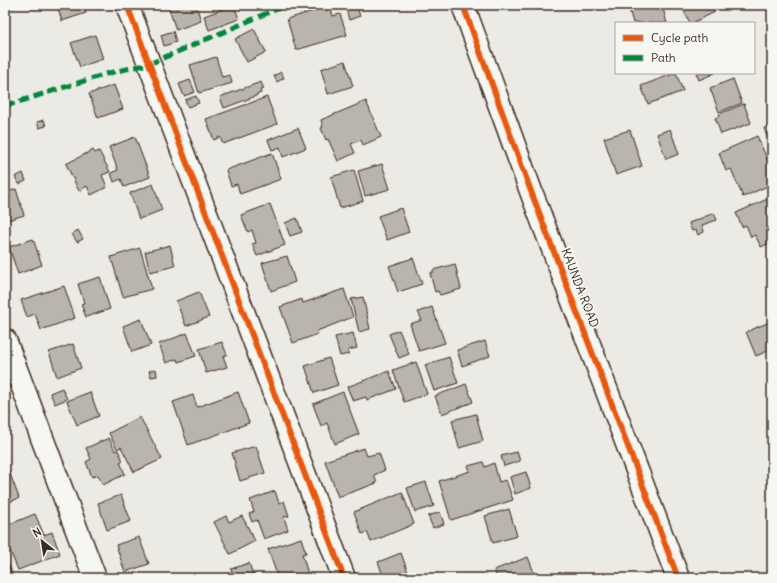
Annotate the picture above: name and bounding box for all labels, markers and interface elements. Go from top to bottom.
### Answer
legend [615,22,755,74]
text: Cycle path [651,30,708,45]
text: Path [651,50,676,65]
street label: KAUNDA ROAD [558,246,602,330]
north arrow [22,521,62,561]
text: N [30,524,44,540]

